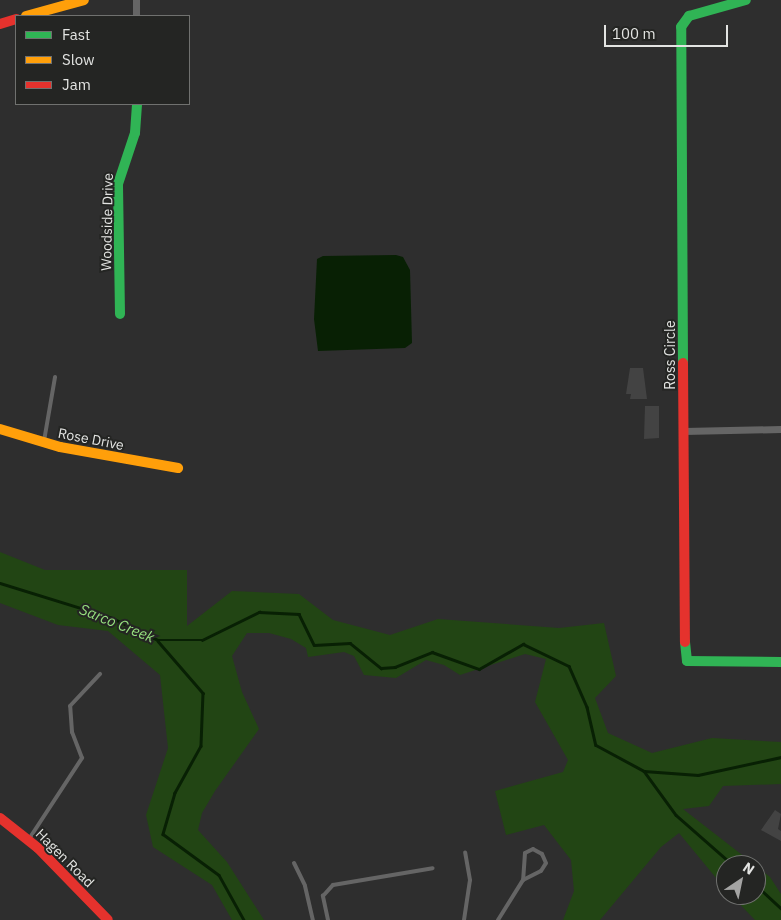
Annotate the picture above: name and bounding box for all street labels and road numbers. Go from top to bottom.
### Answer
street label: Woodside Drive [98,173,116,271]
street label: Ross Circle [662,320,678,390]
street label: Rose Drive [57,424,125,454]
street label: Hagen Road [32,825,98,891]

